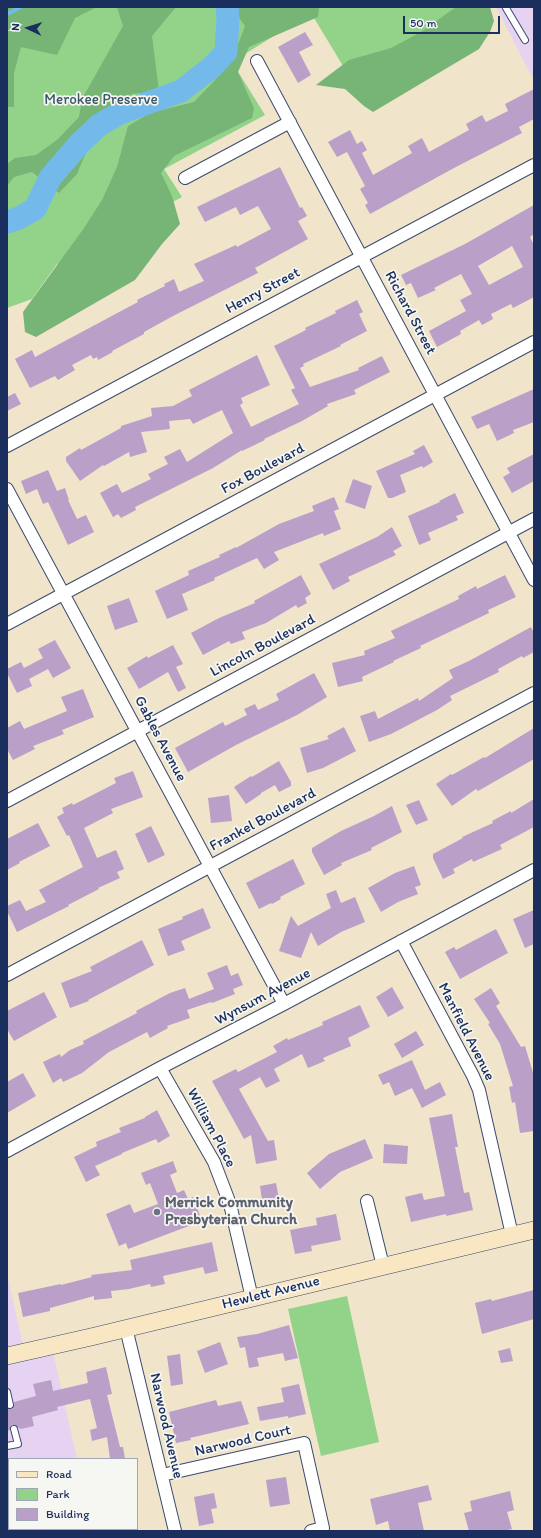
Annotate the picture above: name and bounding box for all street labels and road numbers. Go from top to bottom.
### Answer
street label: Henry Street [223,264,303,318]
street label: Richard Street [380,268,440,358]
street label: Fox Boulevard [218,440,308,498]
street label: Lincoln Boulevard [207,611,319,681]
street label: Gables Avenue [130,693,190,785]
street label: Frankel Boulevard [207,784,319,856]
street label: Wynsum Avenue [212,964,314,1030]
street label: Manfield Avenue [434,980,498,1084]
street label: William Place [183,1085,239,1171]
street label: Hewlett Avenue [220,1272,322,1314]
street label: Narwood Avenue [145,1371,187,1481]
street label: Narwood Court [193,1421,293,1461]

